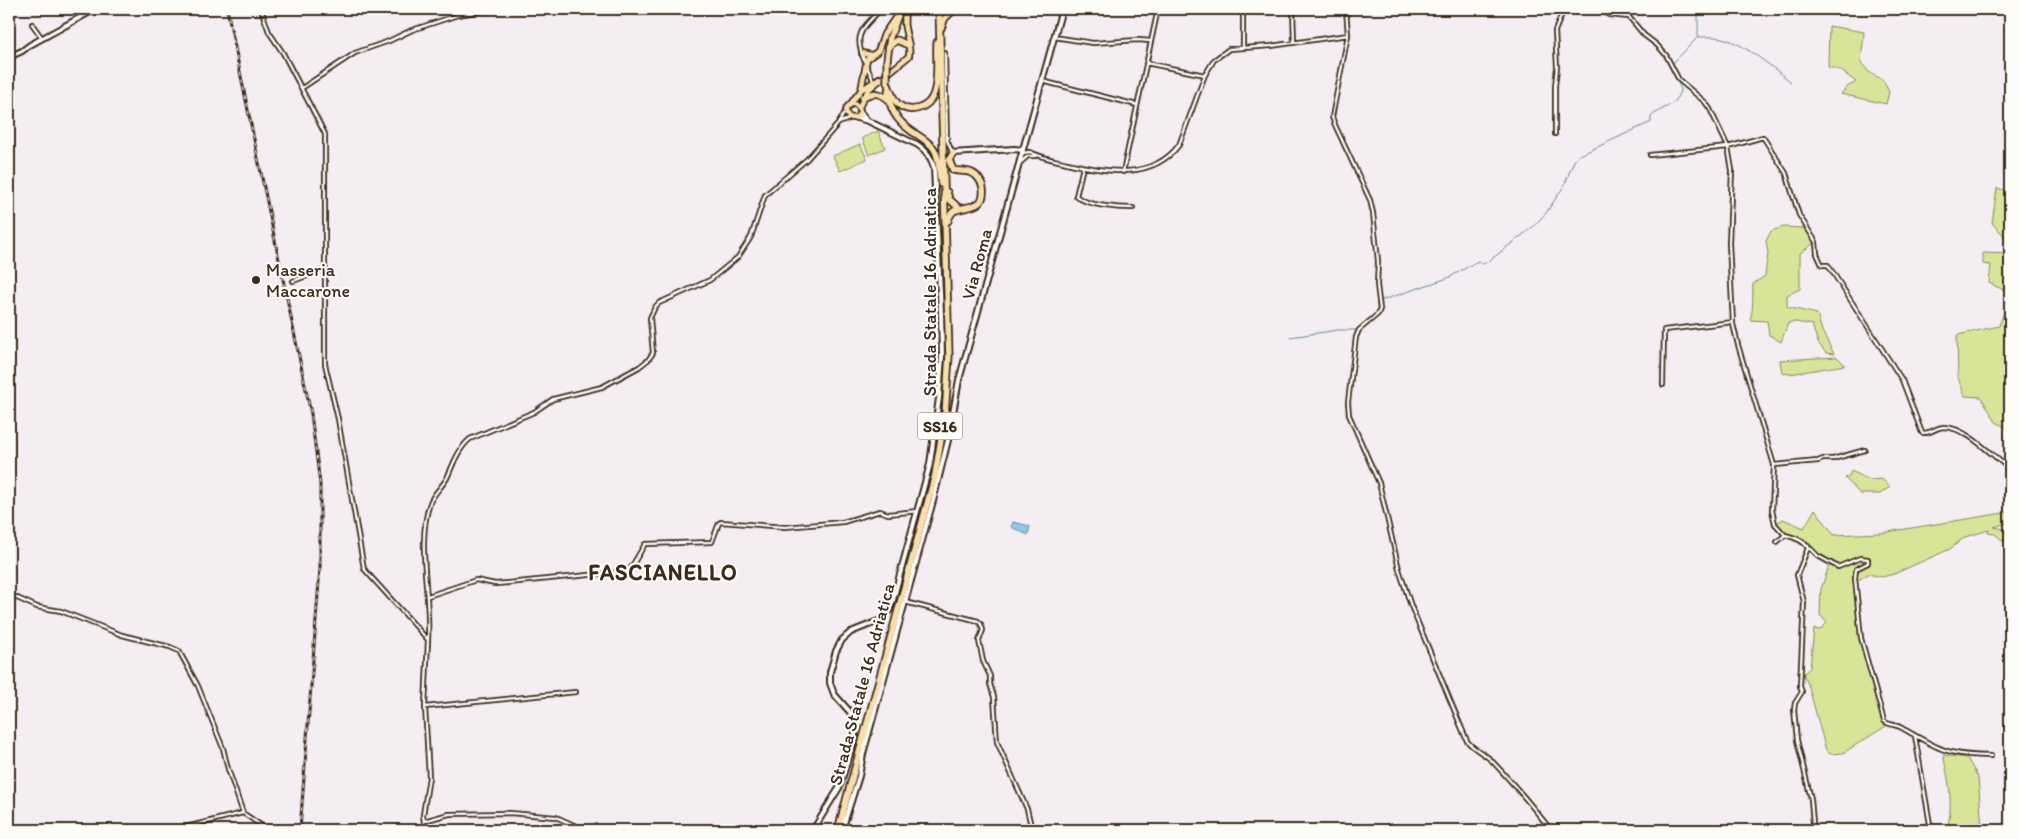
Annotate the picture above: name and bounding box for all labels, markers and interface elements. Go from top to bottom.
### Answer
street label: Strada Statale 16 Adriatica [919,187,941,396]
street label: Via Roma [957,225,997,302]
place label: Masseria Maccarone [266,259,350,302]
marker: Masseria Maccarone [250,274,262,286]
road number: SS16 [918,412,962,440]
district label: FASCIANELLO [588,559,738,586]
street label: Strada Statale 16 Adriatica [824,580,900,788]

